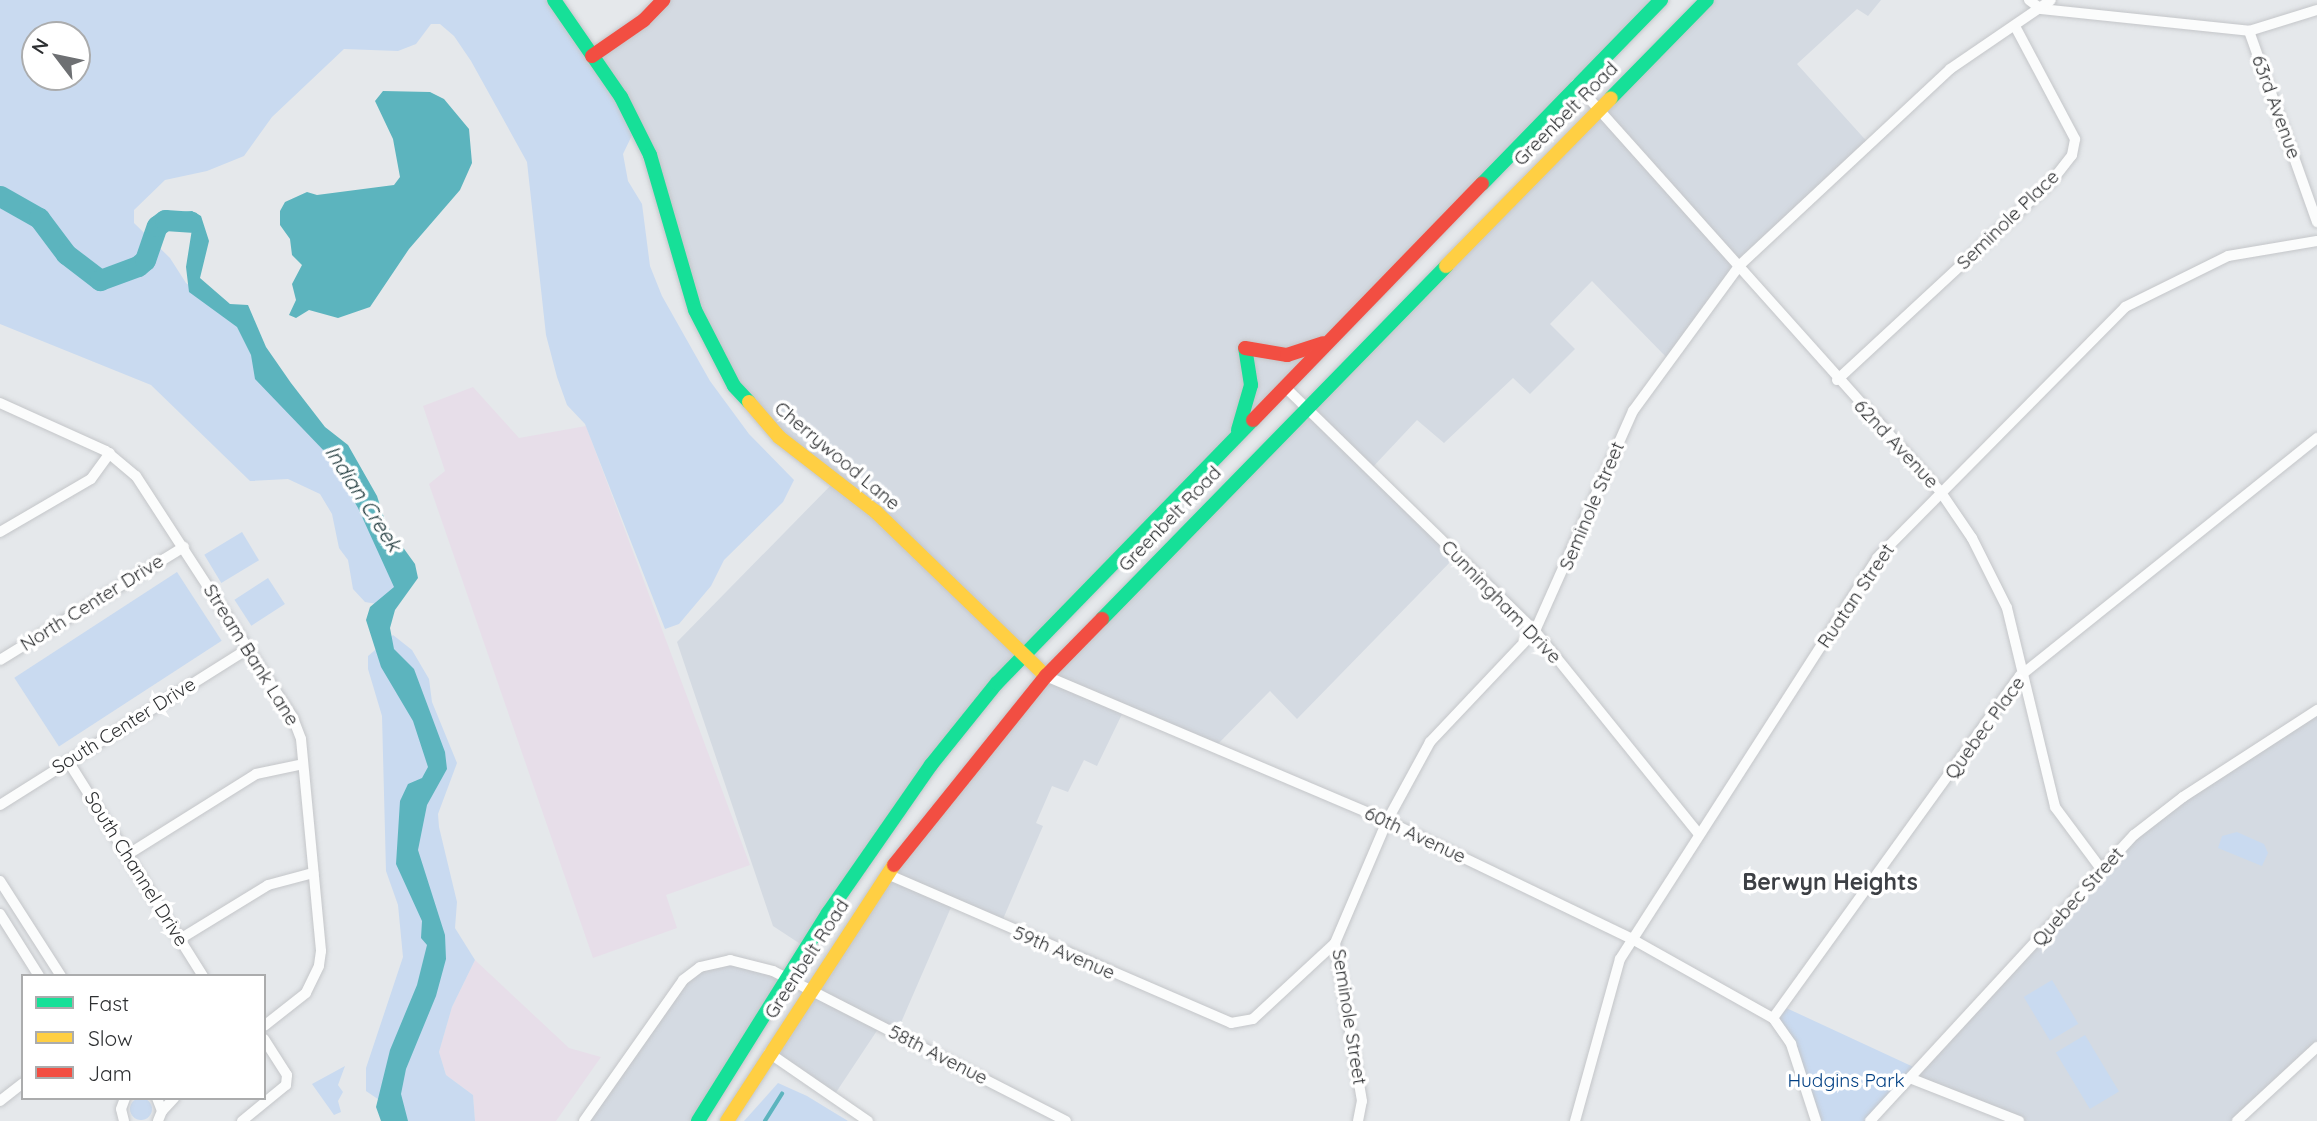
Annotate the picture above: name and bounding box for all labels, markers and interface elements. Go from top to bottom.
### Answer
north arrow [21,21,91,91]
text: N [26,34,54,58]
street label: 63rd Avenue [2247,52,2305,162]
street label: Greenbelt Road [1509,57,1623,171]
street label: Seminole Place [1952,166,2064,274]
street label: 62nd Avenue [1849,395,1943,493]
street label: Cherrywood Lane [770,397,904,515]
street label: Seminole Street [1555,438,1629,574]
water label: Indian Creek [320,440,408,556]
street label: Greenbelt Road [1114,461,1226,577]
street label: Cunningham Drive [1436,536,1566,668]
street label: Ruatan Street [1813,540,1899,652]
street label: North Center Drive [16,550,168,656]
street label: Stream Bank Lane [198,580,304,730]
street label: Quebec Place [1940,672,2030,784]
street label: South Center Drive [48,673,200,779]
street label: South Channel Drive [79,787,193,951]
street label: 60th Avenue [1361,802,1469,868]
street label: Quebec Street [2028,843,2128,951]
district label: Berwyn Heights [1742,868,1918,896]
street label: Greenbelt Road [760,895,854,1023]
street label: 59th Avenue [1010,921,1118,985]
street label: Seminole Street [1327,947,1371,1087]
legend [21,974,266,1100]
text: Fast [88,990,129,1016]
street label: 58th Avenue [885,1020,991,1090]
text: Slow [88,1025,133,1051]
text: Jam [88,1060,132,1086]
park label: Hudgins Park [1787,1070,1905,1092]

